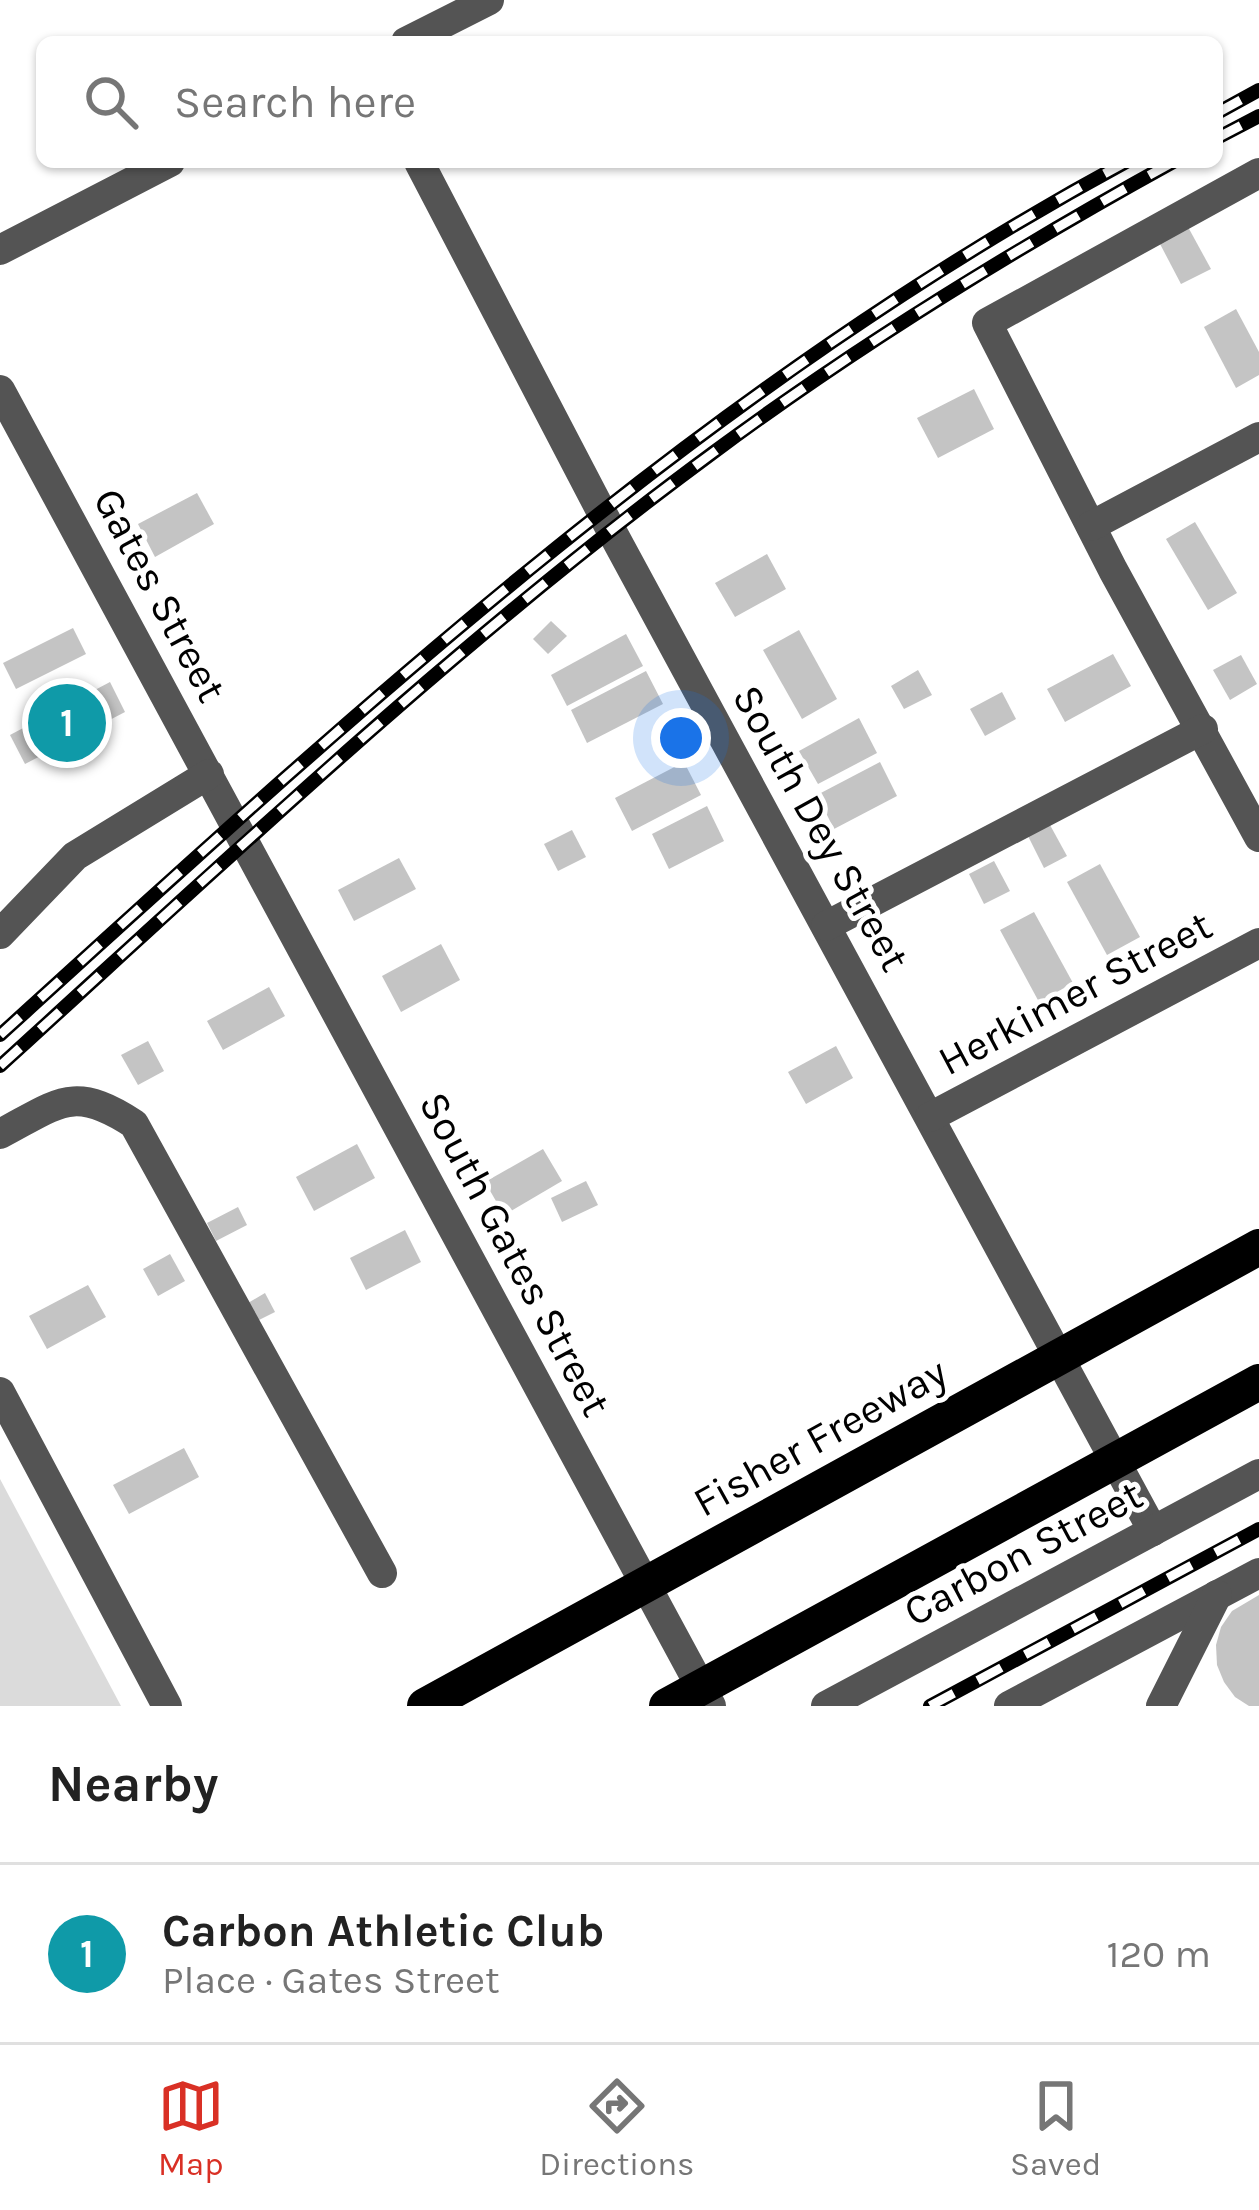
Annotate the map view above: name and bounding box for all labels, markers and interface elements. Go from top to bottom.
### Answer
search box [36,36,1223,168]
icon: search [78,69,144,135]
text: Search here [174,76,416,128]
street label: Gates Street [83,480,237,710]
street label: South Dey Street [722,676,920,980]
pin: 1 [28,678,106,768]
your location [651,708,711,768]
street label: Herkimer Street [930,900,1220,1086]
street label: South Gates Street [408,1083,622,1425]
street label: Fisher Freeway [685,1347,955,1527]
street label: Carbon Street [895,1469,1151,1637]
text: Nearby [48,1754,218,1814]
text: Carbon Athletic Club [162,1905,604,1957]
text: 1 [80,1931,94,1977]
text: 120 m [1107,1931,1211,1977]
text: Place · Gates Street [162,1957,500,2003]
tab: Map [158,2073,224,2183]
tab: Directions [539,2073,694,2183]
tab: Saved [1010,2073,1101,2183]

